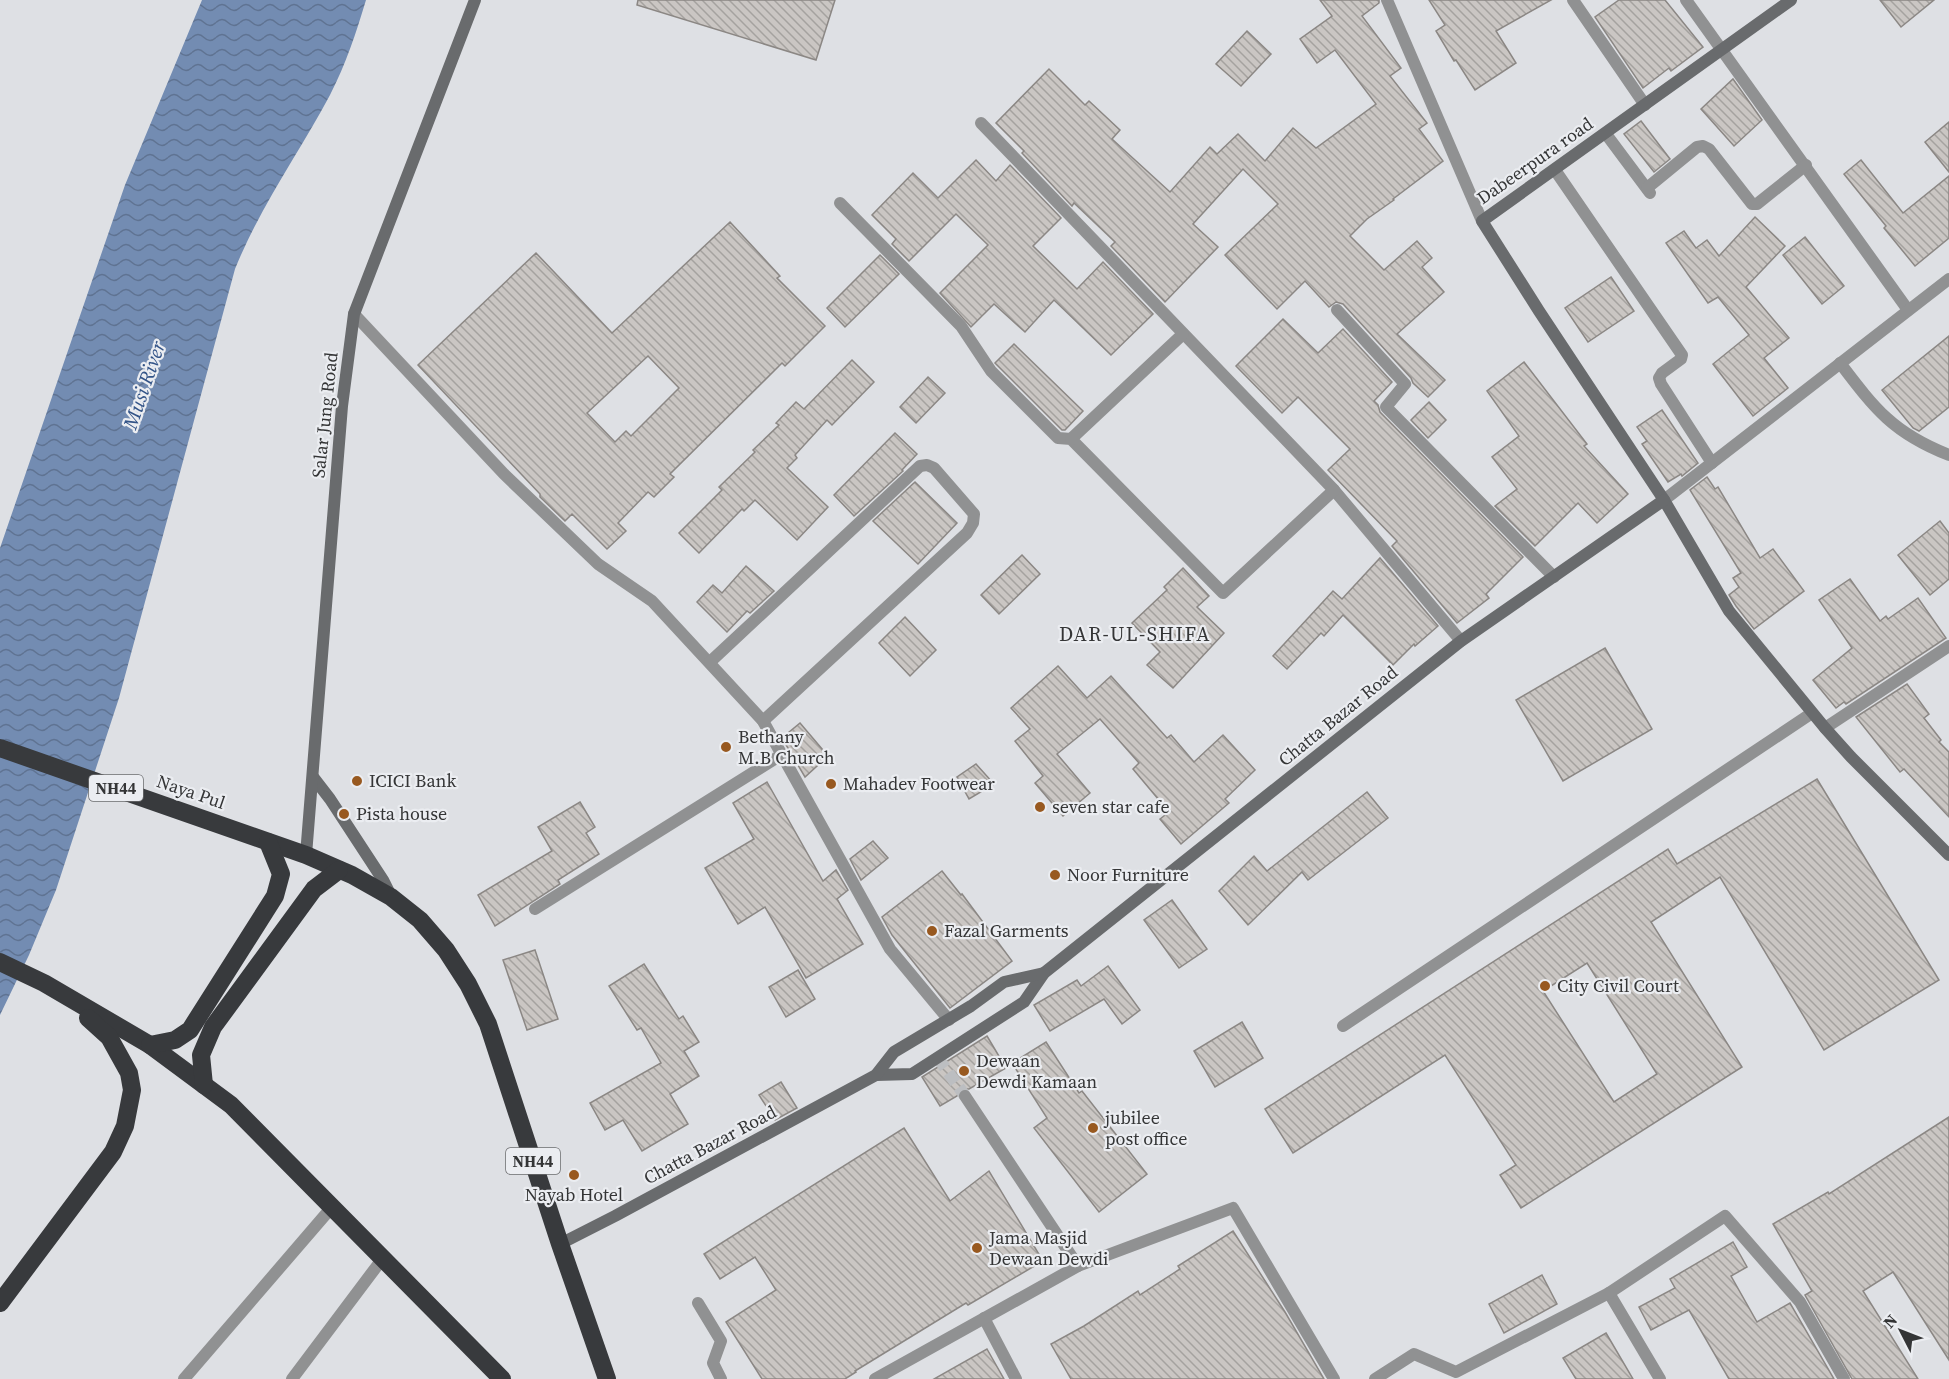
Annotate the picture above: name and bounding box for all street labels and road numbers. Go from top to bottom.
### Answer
street label: Dabeerpura road [1472,111,1598,210]
street label: Salar Jung Road [305,351,344,479]
street label: Chatta Bazar Road [1273,660,1403,772]
street label: Naya Pul [154,768,229,815]
road number: NH44 [89,775,143,801]
street label: Chatta Bazar Road [639,1099,780,1190]
road number: NH44 [506,1148,560,1174]

